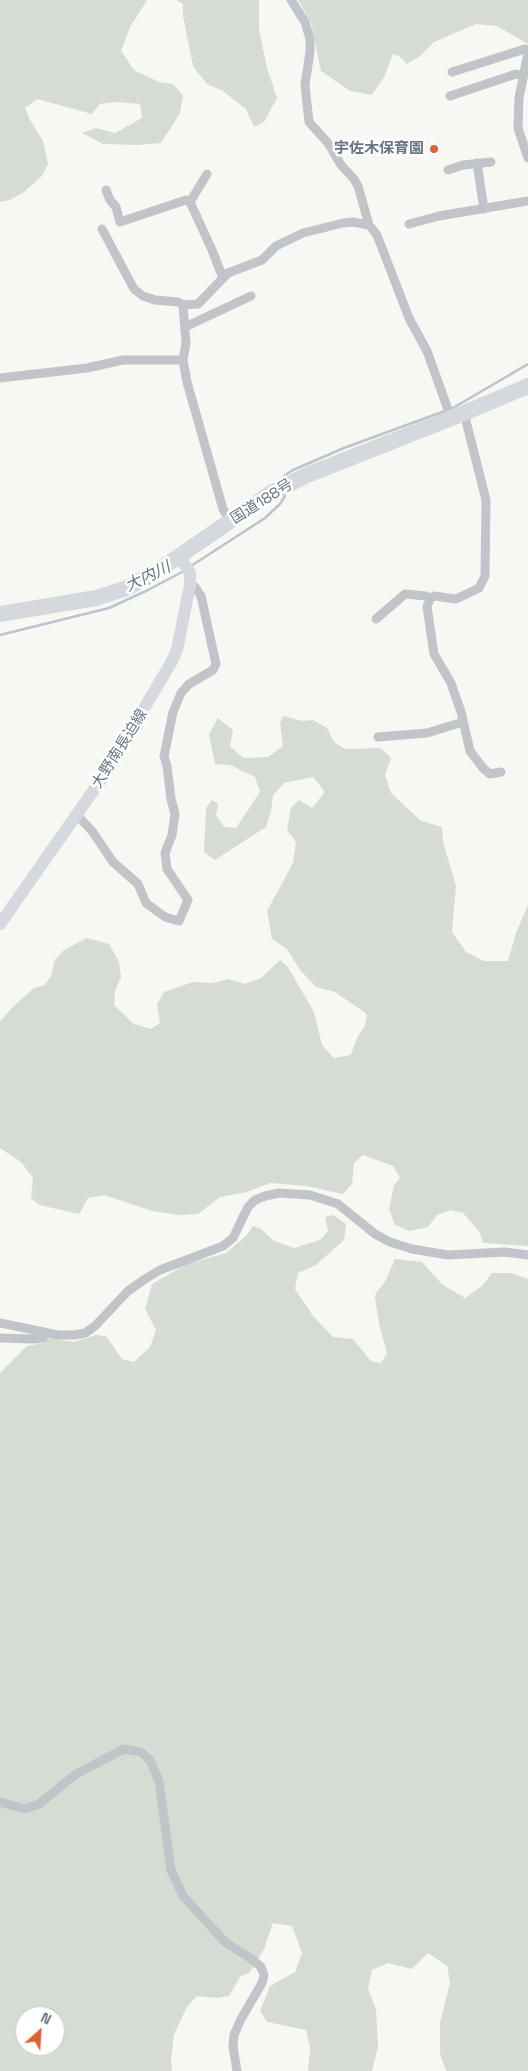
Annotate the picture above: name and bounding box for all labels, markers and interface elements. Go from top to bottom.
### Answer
place label: 宇佐木保育園 [334,140,424,158]
marker: 宇佐木保育園 [428,143,440,155]
street label: 国道188号 [228,476,296,528]
water label: 大内川 [122,558,174,596]
street label: 大野南長迫線 [89,706,151,792]
north arrow [15,2006,65,2056]
text: N [38,2008,54,2029]

